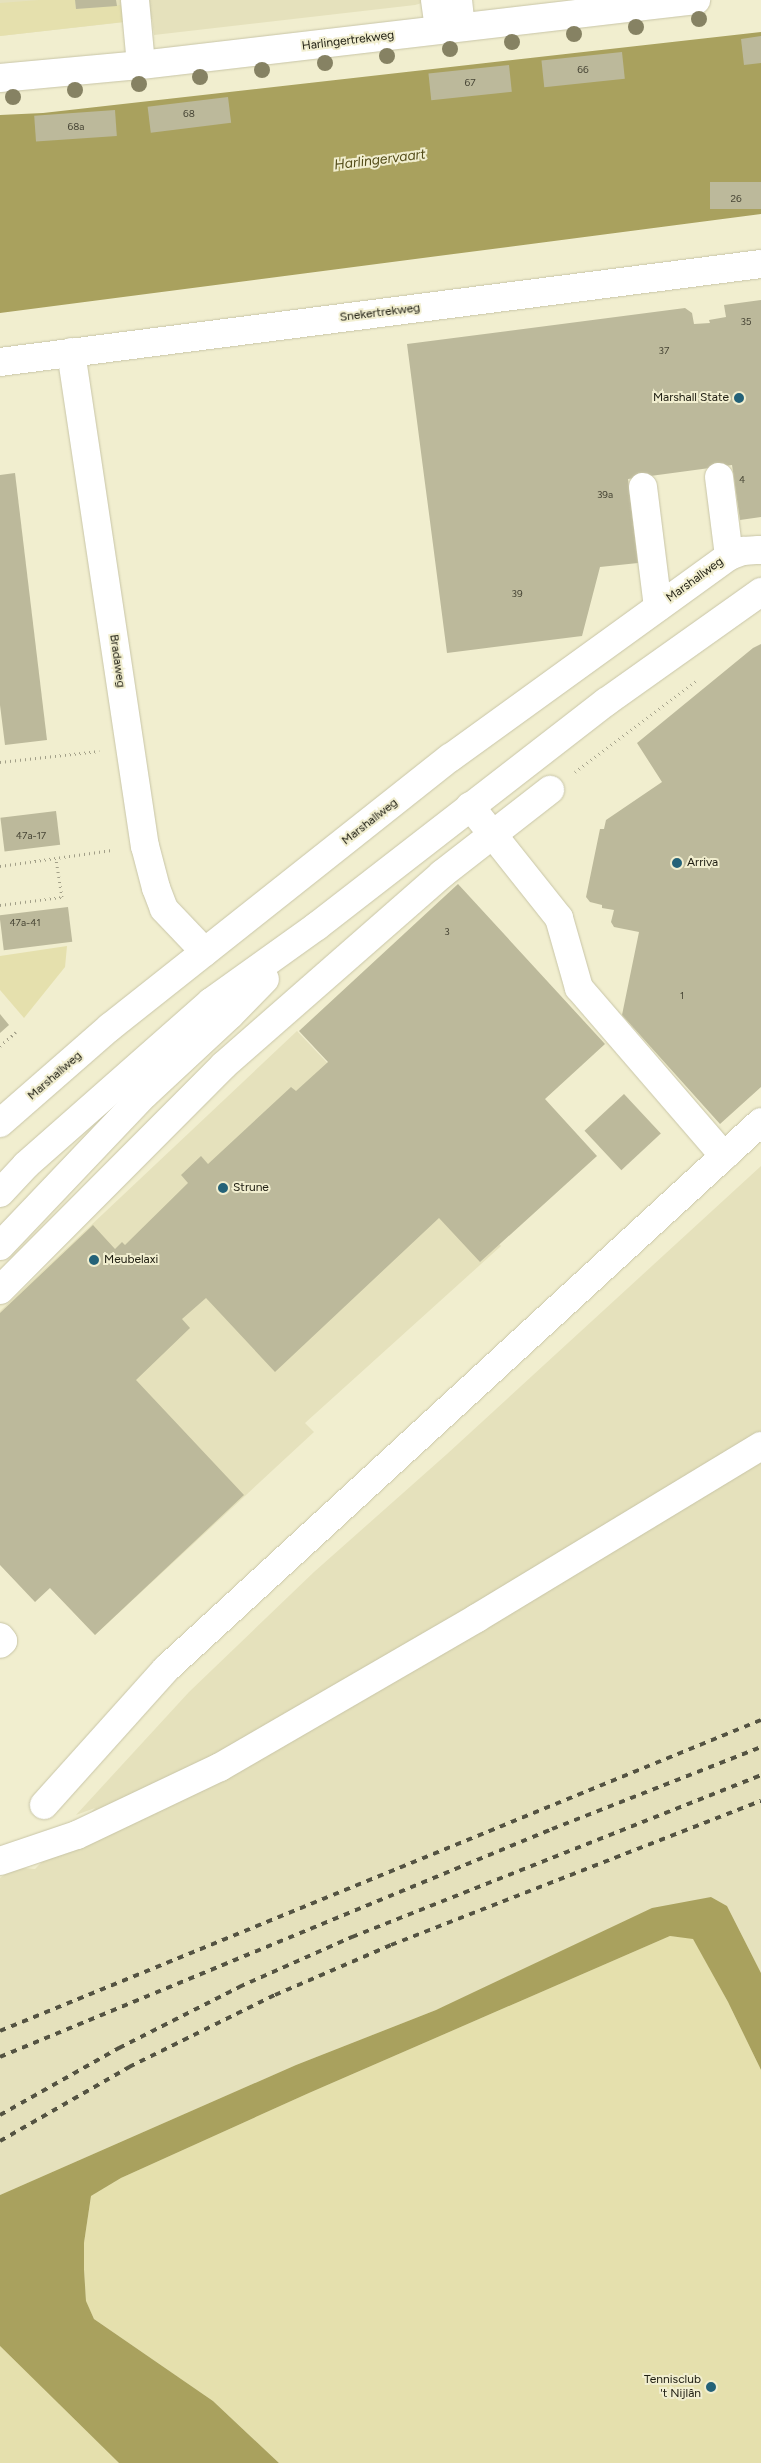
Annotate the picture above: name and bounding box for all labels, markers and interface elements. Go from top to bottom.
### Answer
street label: Harlingertrekweg [301,28,395,54]
house number: 66 [577,64,589,76]
house number: 67 [464,77,476,89]
house number: 68 [183,108,195,120]
house number: 68a [68,121,84,133]
water label: Harlingervaart [333,146,427,174]
house number: 26 [730,193,742,205]
street label: Snekertrekweg [339,301,421,325]
house number: 35 [740,316,752,328]
house number: 37 [659,345,669,357]
place label: Marshall State [653,391,729,405]
marker: Marshall State [733,392,745,404]
house number: 4 [739,474,745,486]
house number: 39a [597,489,613,501]
street label: Marshallweg [664,555,726,605]
house number: 39 [511,588,523,600]
street label: Bradaweg [106,634,128,688]
street label: Marshallweg [339,796,401,848]
house number: 47a-17 [16,830,46,842]
place label: Arriva [687,856,718,870]
marker: Arriva [671,857,683,869]
house number: 47a-41 [9,917,41,929]
house number: 3 [444,926,450,938]
house number: 1 [680,990,684,1002]
street label: Marshallweg [25,1049,85,1103]
place label: Strune [233,1181,269,1195]
marker: Strune [217,1182,229,1194]
place label: Meubelaxi [104,1253,158,1267]
marker: Meubelaxi [88,1254,100,1266]
place label: Tennisclub 't Nijlân [644,2373,701,2401]
marker: Tennisclub 't Nijlân [705,2381,717,2393]

